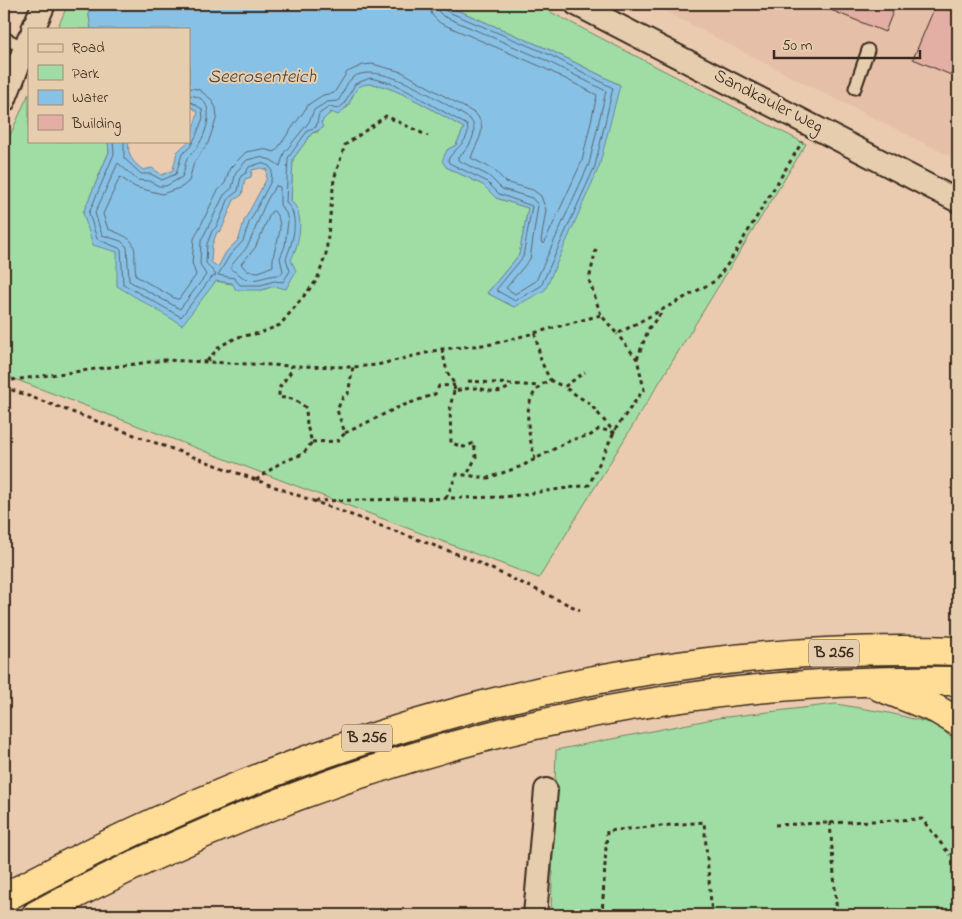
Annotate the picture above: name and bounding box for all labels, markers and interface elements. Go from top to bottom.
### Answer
legend [28,28,190,142]
scale bar [774,28,921,60]
text: 50 m [782,35,813,57]
text: Road [72,37,105,59]
text: Park [72,63,100,85]
street label: Sandkauler Weg [708,63,827,142]
water label: Seerosenteich [208,64,317,91]
text: Water [72,87,108,109]
text: Building [71,113,121,136]
road number: B 256 [809,640,859,666]
road number: B 256 [342,724,392,751]

